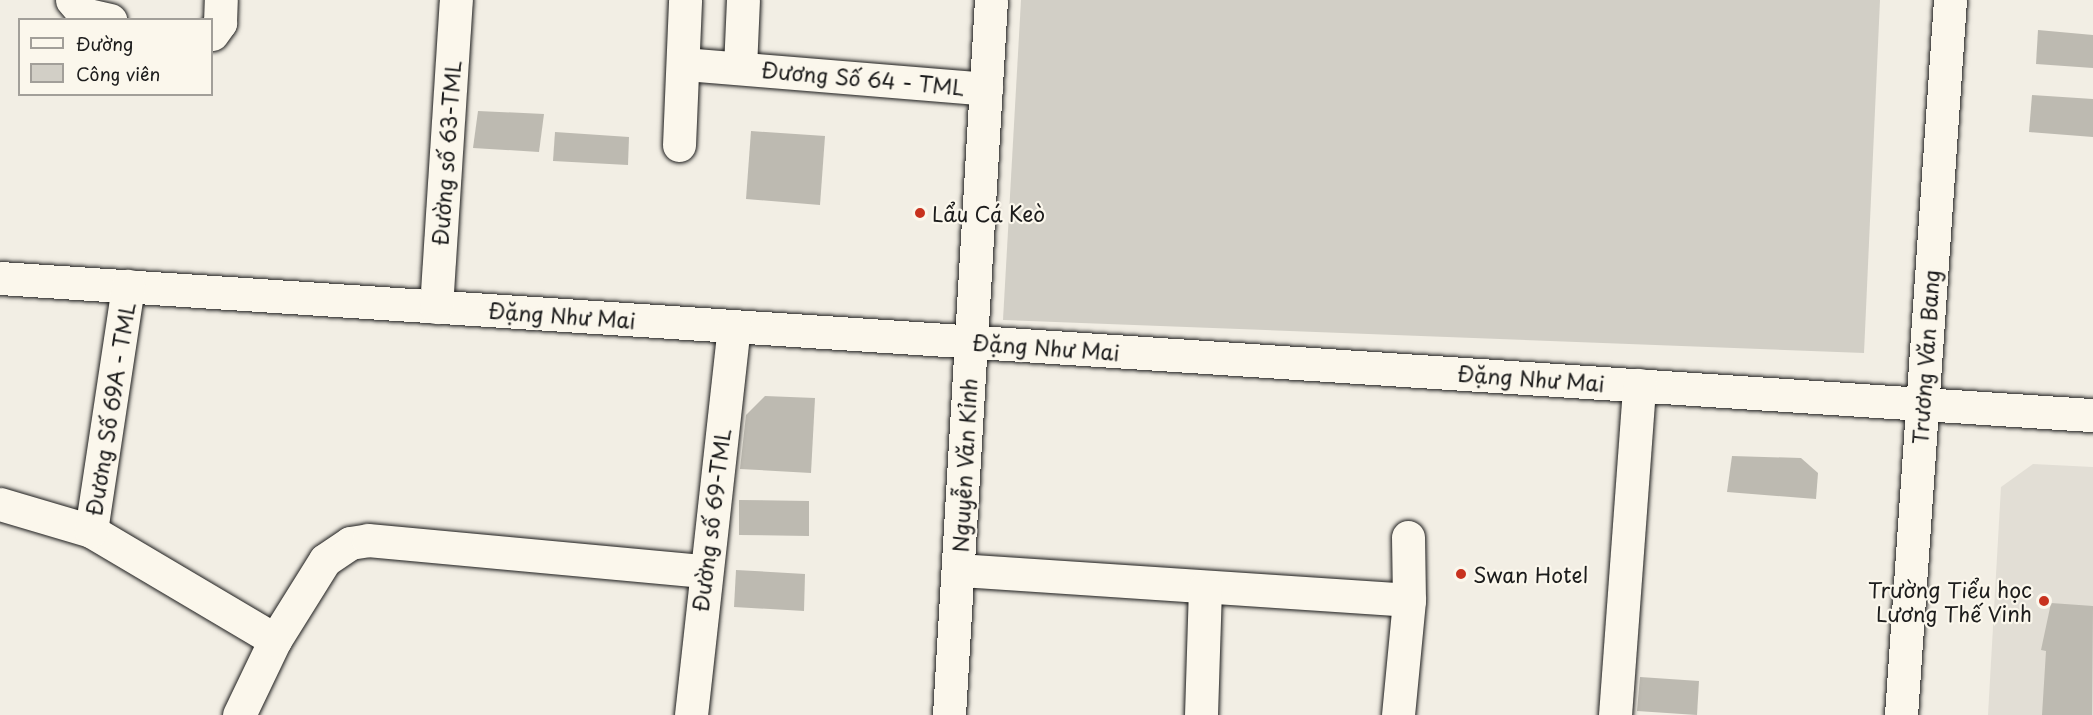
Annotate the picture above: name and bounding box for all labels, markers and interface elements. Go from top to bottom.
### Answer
legend [18,18,213,96]
text: Đường [76,30,133,57]
street label: Đương Số 64 - TML [761,57,965,99]
text: Công viên [76,60,160,87]
street label: Đường số 63-TML [427,60,465,246]
place label: Lẩu Cá Keò [932,200,1048,226]
marker: Lẩu Cá Keò [913,206,927,220]
street label: Trương Văn Bang [1906,269,1944,445]
street label: Đặng Như Mai [487,297,637,333]
street label: Đương Số 69A - TML [81,300,139,518]
street label: Đặng Như Mai [971,329,1121,365]
street label: Đặng Như Mai [1456,360,1606,396]
street label: Nguyễn Văn Kỉnh [947,377,981,553]
street label: Đường số 69-TML [687,428,735,612]
place label: Swan Hotel [1473,561,1588,587]
marker: Swan Hotel [1454,567,1468,581]
place label: Trường Tiểu học Lương Thế Vinh [1869,576,2032,626]
marker: Trường Tiểu học Lương Thế Vinh [2037,594,2051,608]

